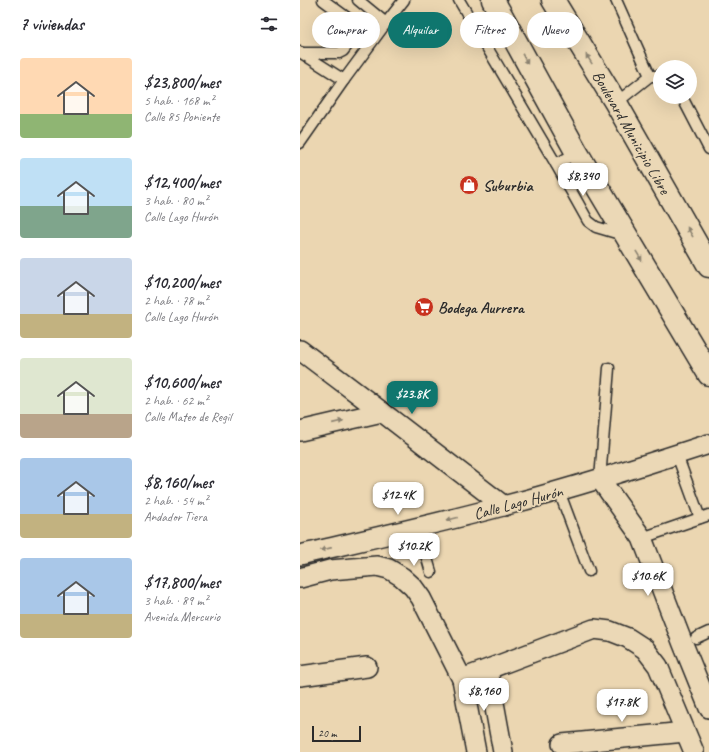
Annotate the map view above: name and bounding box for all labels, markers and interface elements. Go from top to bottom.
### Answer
chip: Comprar [312,12,380,48]
chip: Alquilar [388,12,452,48]
chip: Filtros [460,12,519,48]
chip: Nuevo [527,12,583,48]
icon: filters [258,13,280,35]
text: 7 viviendas [20,14,84,35]
one-way arrow [522,53,529,65]
one-way arrow [586,53,593,65]
map controls [653,60,697,104]
button: layers [653,60,697,104]
street label: Boulevard Municipio Libre [588,67,675,199]
text: $23,800/mes [144,72,220,93]
icon: home [52,74,100,122]
text: 5 hab. · 168 m² [144,93,214,109]
text: Calle 85 Poniente [144,109,220,125]
pin: $8,340 [550,163,616,197]
text: $8,340 [567,168,599,184]
text: $12,400/mes [144,172,220,193]
icon: home [52,174,100,222]
shop icon: Suburbia [458,174,480,196]
place label: Suburbia [483,176,534,196]
text: 3 hab. · 80 m² [144,193,208,209]
text: Calle Lago Hurón [144,209,218,225]
one-way arrow [686,226,693,238]
one-way arrow [635,250,642,262]
text: $10,200/mes [144,272,220,293]
icon: home [52,274,100,322]
text: 2 hab. · 78 m² [144,293,208,309]
supermarket icon: Bodega Aurrera [413,296,435,318]
place label: Bodega Aurrera [438,298,525,318]
text: Calle Lago Hurón [144,309,218,325]
text: $10,600/mes [144,372,221,393]
icon: home [52,374,100,422]
pin: $23.8K [379,381,445,415]
text: $23.8K [396,386,428,402]
text: 2 hab. · 62 m² [144,393,208,409]
text: Calle Mateo de Regil [144,409,231,425]
one-way arrow [332,418,344,424]
text: $8,160/mes [144,472,213,493]
icon: home [52,474,100,522]
street label: Calle Lago Hurón [472,481,566,524]
pin: $12.4K [365,482,431,516]
text: $12.4K [382,487,414,503]
text: 2 hab. · 54 m² [144,493,208,509]
text: Andador Tiera [144,509,207,525]
one-way arrow [446,516,458,522]
pin: $10.2K [381,533,447,567]
text: $10.2K [398,538,430,554]
one-way arrow [320,546,332,552]
pin: $10.6K [615,563,681,597]
text: $10.6K [632,568,664,584]
text: $17,800/mes [144,572,220,593]
icon: home [52,574,100,622]
text: 3 hab. · 89 m² [144,593,208,609]
text: Avenida Mercurio [144,609,220,625]
pin: $8,160 [451,678,517,712]
text: $8,160 [468,683,500,699]
pin: $17.8K [589,689,655,723]
text: $17.8K [606,694,638,710]
scale bar [312,724,361,743]
text: 20 m [318,726,337,740]

